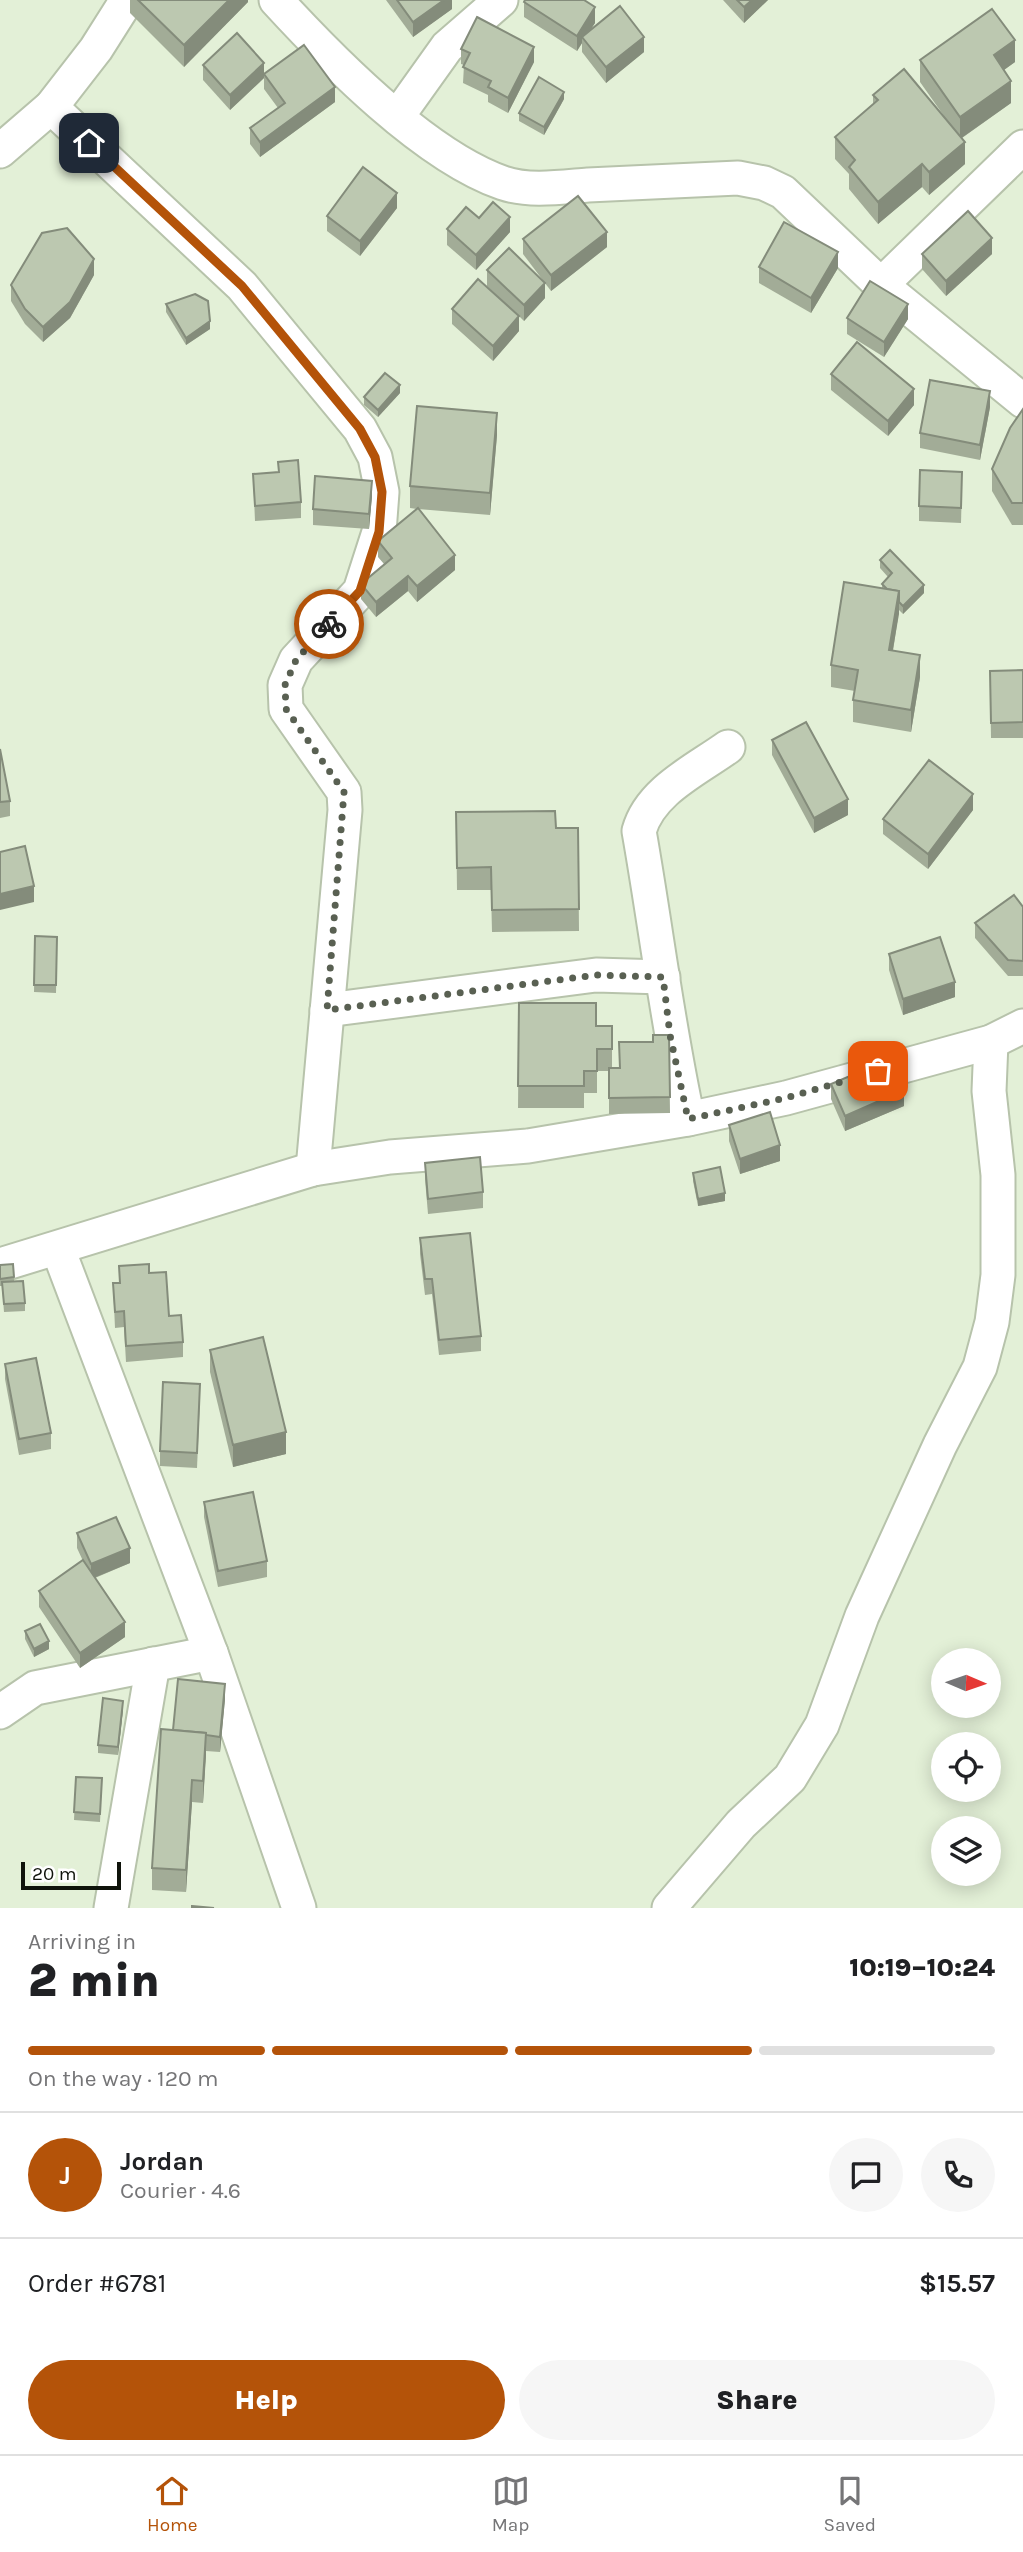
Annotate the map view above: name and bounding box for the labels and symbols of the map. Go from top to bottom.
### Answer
pin [59,113,119,173]
courier [294,589,364,659]
pin [848,1041,908,1101]
north arrow [931,1648,1001,1718]
scale bar [21,1859,121,1891]

